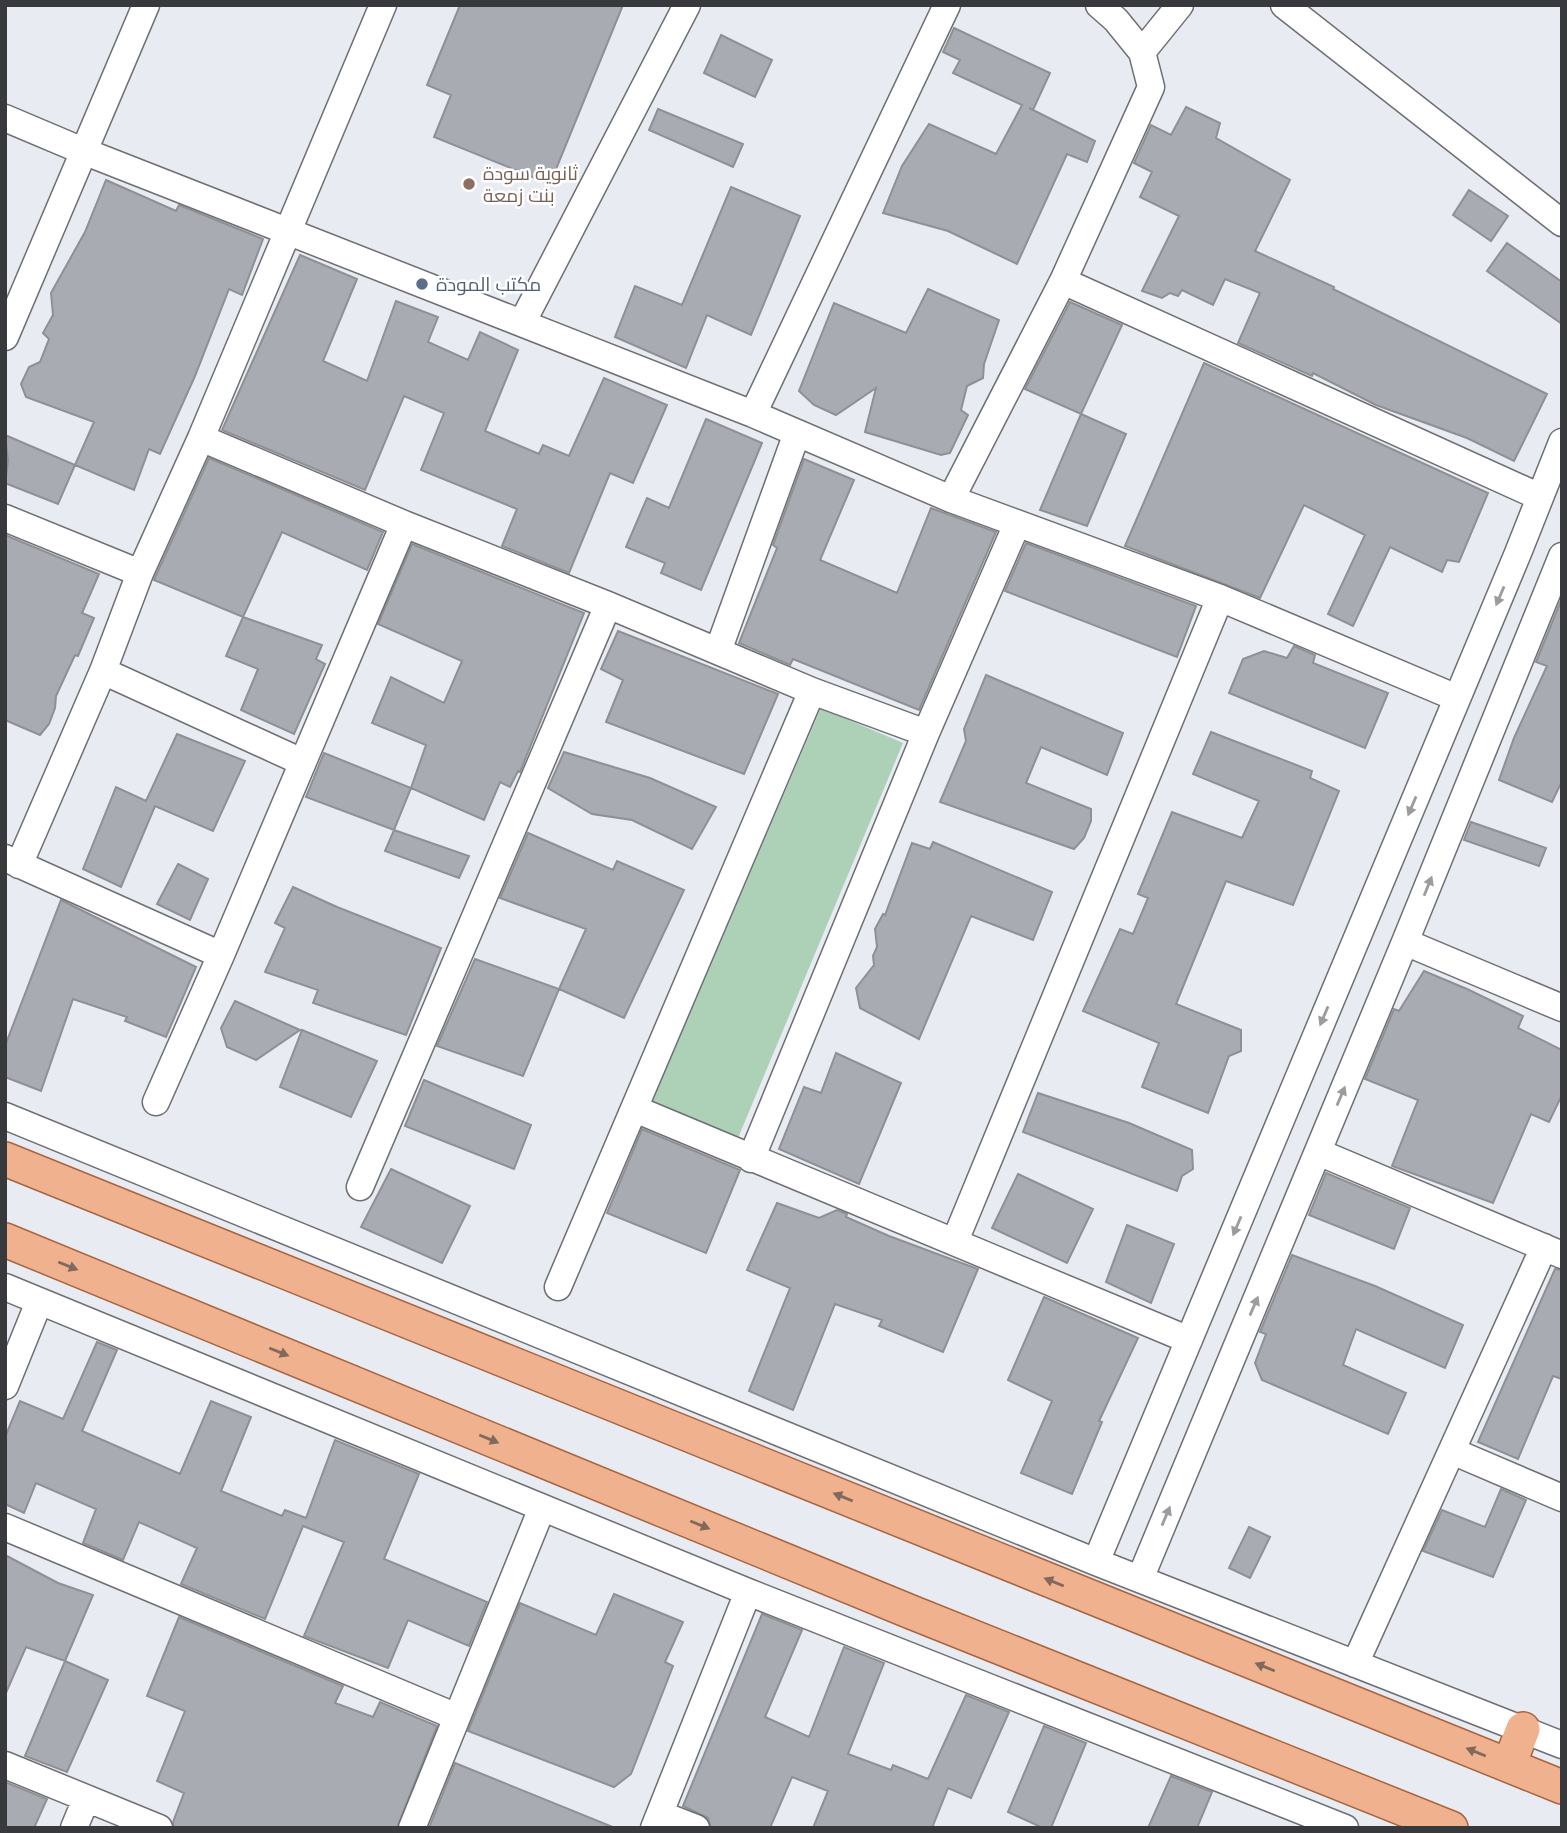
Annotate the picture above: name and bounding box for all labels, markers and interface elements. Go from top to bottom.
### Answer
place label: ثانوية سودة بنت زمعة [483,161,578,207]
marker: ثانوية سودة بنت زمعة [461,176,477,192]
place label: مكتب المودة [436,272,541,296]
marker: مكتب المودة [414,276,430,292]
one-way arrow [1494,586,1505,607]
one-way arrow [1406,796,1418,816]
one-way arrow [1423,875,1434,896]
one-way arrow [1318,1006,1330,1026]
one-way arrow [1336,1085,1347,1106]
one-way arrow [1231,1216,1242,1237]
one-way arrow [58,1260,79,1271]
one-way arrow [1248,1296,1260,1316]
one-way arrow [268,1347,289,1358]
one-way arrow [479,1433,499,1445]
one-way arrow [832,1491,853,1502]
one-way arrow [1161,1505,1172,1526]
one-way arrow [689,1520,710,1531]
one-way arrow [1043,1576,1064,1587]
one-way arrow [1255,1661,1275,1673]
one-way arrow [1465,1747,1486,1758]

